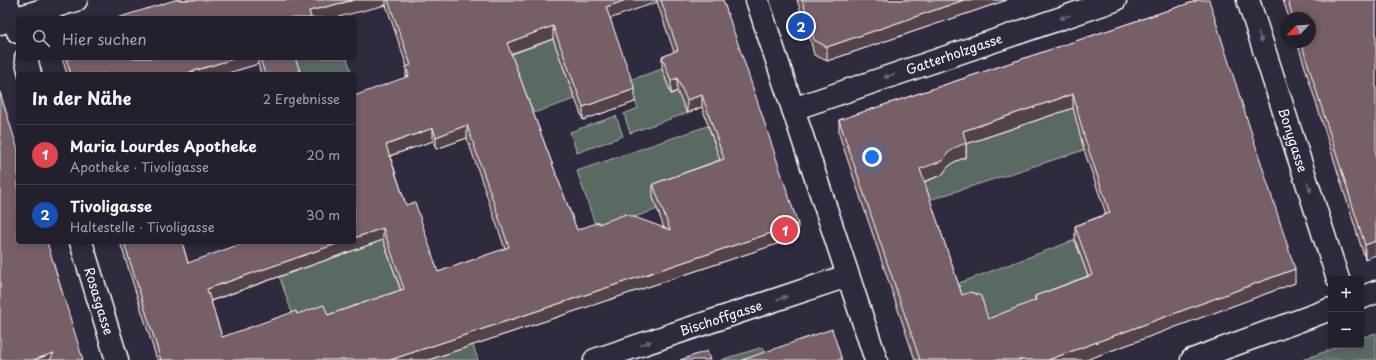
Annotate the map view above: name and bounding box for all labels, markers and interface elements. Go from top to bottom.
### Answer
pin: 2 [788,11,814,41]
north arrow [1280,12,1316,48]
one-way arrow [1058,14,1070,20]
search box [16,16,356,60]
icon: search [30,27,52,49]
text: Hier suchen [62,27,147,50]
street label: Gatterholzgasse [903,28,1004,79]
one-way arrow [1257,31,1263,43]
one-way arrow [882,74,894,80]
text: In der Nähe [32,85,131,111]
text: 2 Ergebnisse [263,89,340,108]
street label: Bonygasse [1274,105,1313,175]
text: Maria Lourdes Apotheke [70,134,257,157]
text: 1 [42,145,48,164]
text: 20 m [306,145,340,164]
your location [862,147,882,167]
text: Apotheke · Tivoligasse [70,157,209,176]
one-way arrow [1306,182,1312,194]
text: Tivoligasse [70,194,152,217]
text: 2 [40,205,50,224]
text: 30 m [306,205,340,224]
pin: 1 [772,215,798,245]
text: Haltestelle · Tivoligasse [70,217,215,236]
street label: Rosasgasse [80,265,119,337]
map controls [1328,276,1364,348]
button: + [1328,276,1364,312]
street label: Bischoffgasse [677,295,765,340]
one-way arrow [777,295,789,301]
button: − [1328,312,1364,348]
one-way arrow [640,340,652,346]

